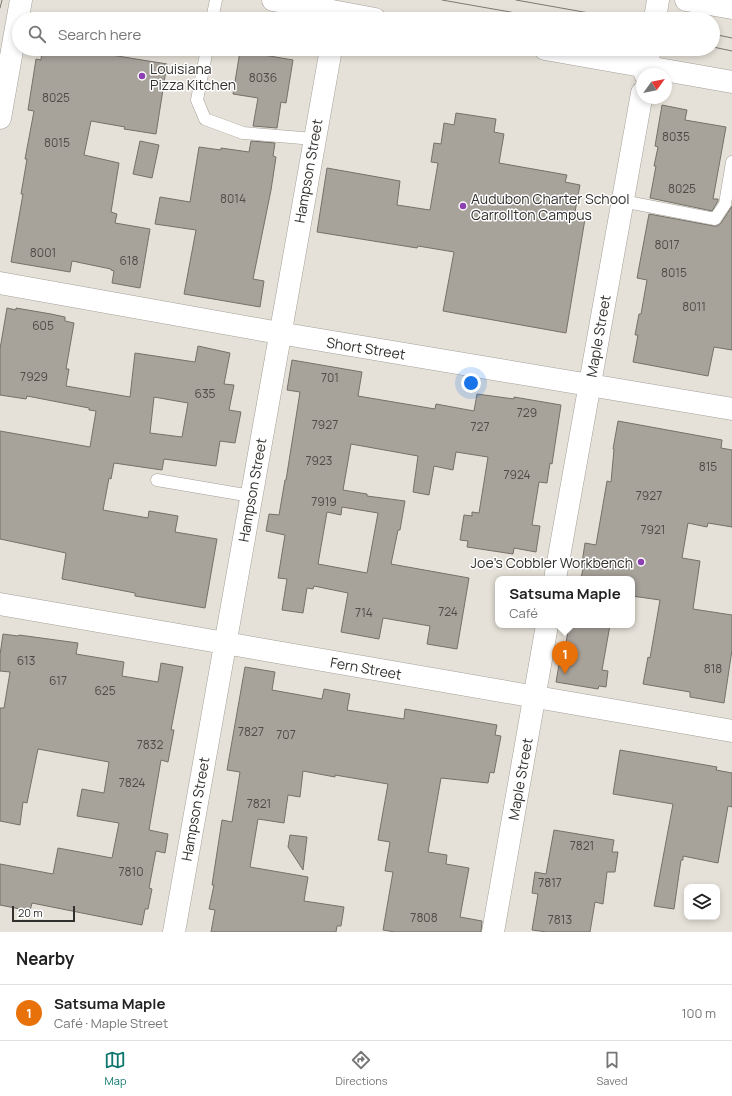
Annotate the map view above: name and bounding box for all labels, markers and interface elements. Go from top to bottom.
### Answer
search box [12,12,720,56]
icon: search [26,23,48,45]
text: Search here [58,24,141,45]
place label: Louisiana Pizza Kitchen [150,59,236,94]
north arrow [636,68,672,104]
house number: 8036 [249,69,277,86]
marker: Louisiana Pizza Kitchen [137,71,147,81]
house number: 8025 [42,89,70,106]
street label: Hampson Street [289,117,327,225]
house number: 8035 [662,128,690,145]
house number: 8015 [44,134,70,151]
house number: 8025 [668,180,696,197]
place label: Audubon Charter School Carrollton Campus [471,189,630,224]
house number: 8014 [220,190,246,207]
marker: Audubon Charter School Carrollton Campus [458,201,468,211]
house number: 8017 [655,236,680,253]
house number: 8001 [30,244,56,261]
house number: 618 [120,252,138,269]
house number: 8015 [661,264,687,281]
street label: Maple Street [581,293,615,379]
house number: 8011 [682,298,706,315]
house number: 605 [32,317,54,334]
street label: Short Street [325,332,407,364]
house number: 7929 [20,368,48,385]
house number: 701 [321,369,339,386]
your location [461,373,481,393]
house number: 635 [194,385,216,402]
house number: 729 [517,404,537,421]
house number: 7927 [312,416,338,433]
house number: 727 [471,418,489,435]
street label: Hampson Street [233,436,271,544]
house number: 7923 [306,452,332,469]
house number: 815 [699,458,717,475]
house number: 7924 [503,466,531,483]
house number: 7927 [636,487,662,504]
house number: 7919 [311,493,337,510]
house number: 7921 [641,521,666,538]
place label: Joe's Cobbler Workbench [471,553,633,572]
marker: Joe's Cobbler Workbench [636,557,646,567]
popup [495,576,635,628]
text: Satsuma Maple [509,583,621,604]
house number: 724 [438,603,458,620]
house number: 714 [355,604,373,621]
text: Café [509,604,538,622]
pin: 1 [552,641,578,674]
house number: 613 [17,652,35,669]
street label: Fern Street [329,652,404,684]
house number: 818 [704,660,722,677]
house number: 617 [49,672,67,689]
house number: 625 [94,682,116,699]
house number: 7827 [238,723,264,740]
house number: 707 [276,726,296,743]
house number: 7832 [137,736,163,753]
street label: Maple Street [503,736,537,822]
street label: Hampson Street [176,755,214,863]
house number: 7824 [119,774,145,791]
house number: 7821 [247,795,271,812]
house number: 7821 [570,837,594,854]
house number: 7810 [119,863,144,880]
house number: 7817 [538,874,562,891]
map controls [684,884,720,920]
button: layers [684,884,720,920]
scale bar [12,904,75,923]
text: 20 m [18,905,43,920]
house number: 7808 [410,909,438,926]
house number: 7813 [548,911,572,928]
text: Nearby [16,947,74,970]
text: Satsuma Maple [54,993,166,1014]
text: 1 [26,1004,32,1022]
text: 100 m [681,1004,716,1022]
text: Café · Maple Street [54,1014,168,1032]
tab: Map [104,1049,126,1088]
tab: Directions [335,1049,388,1088]
tab: Saved [597,1049,628,1088]

